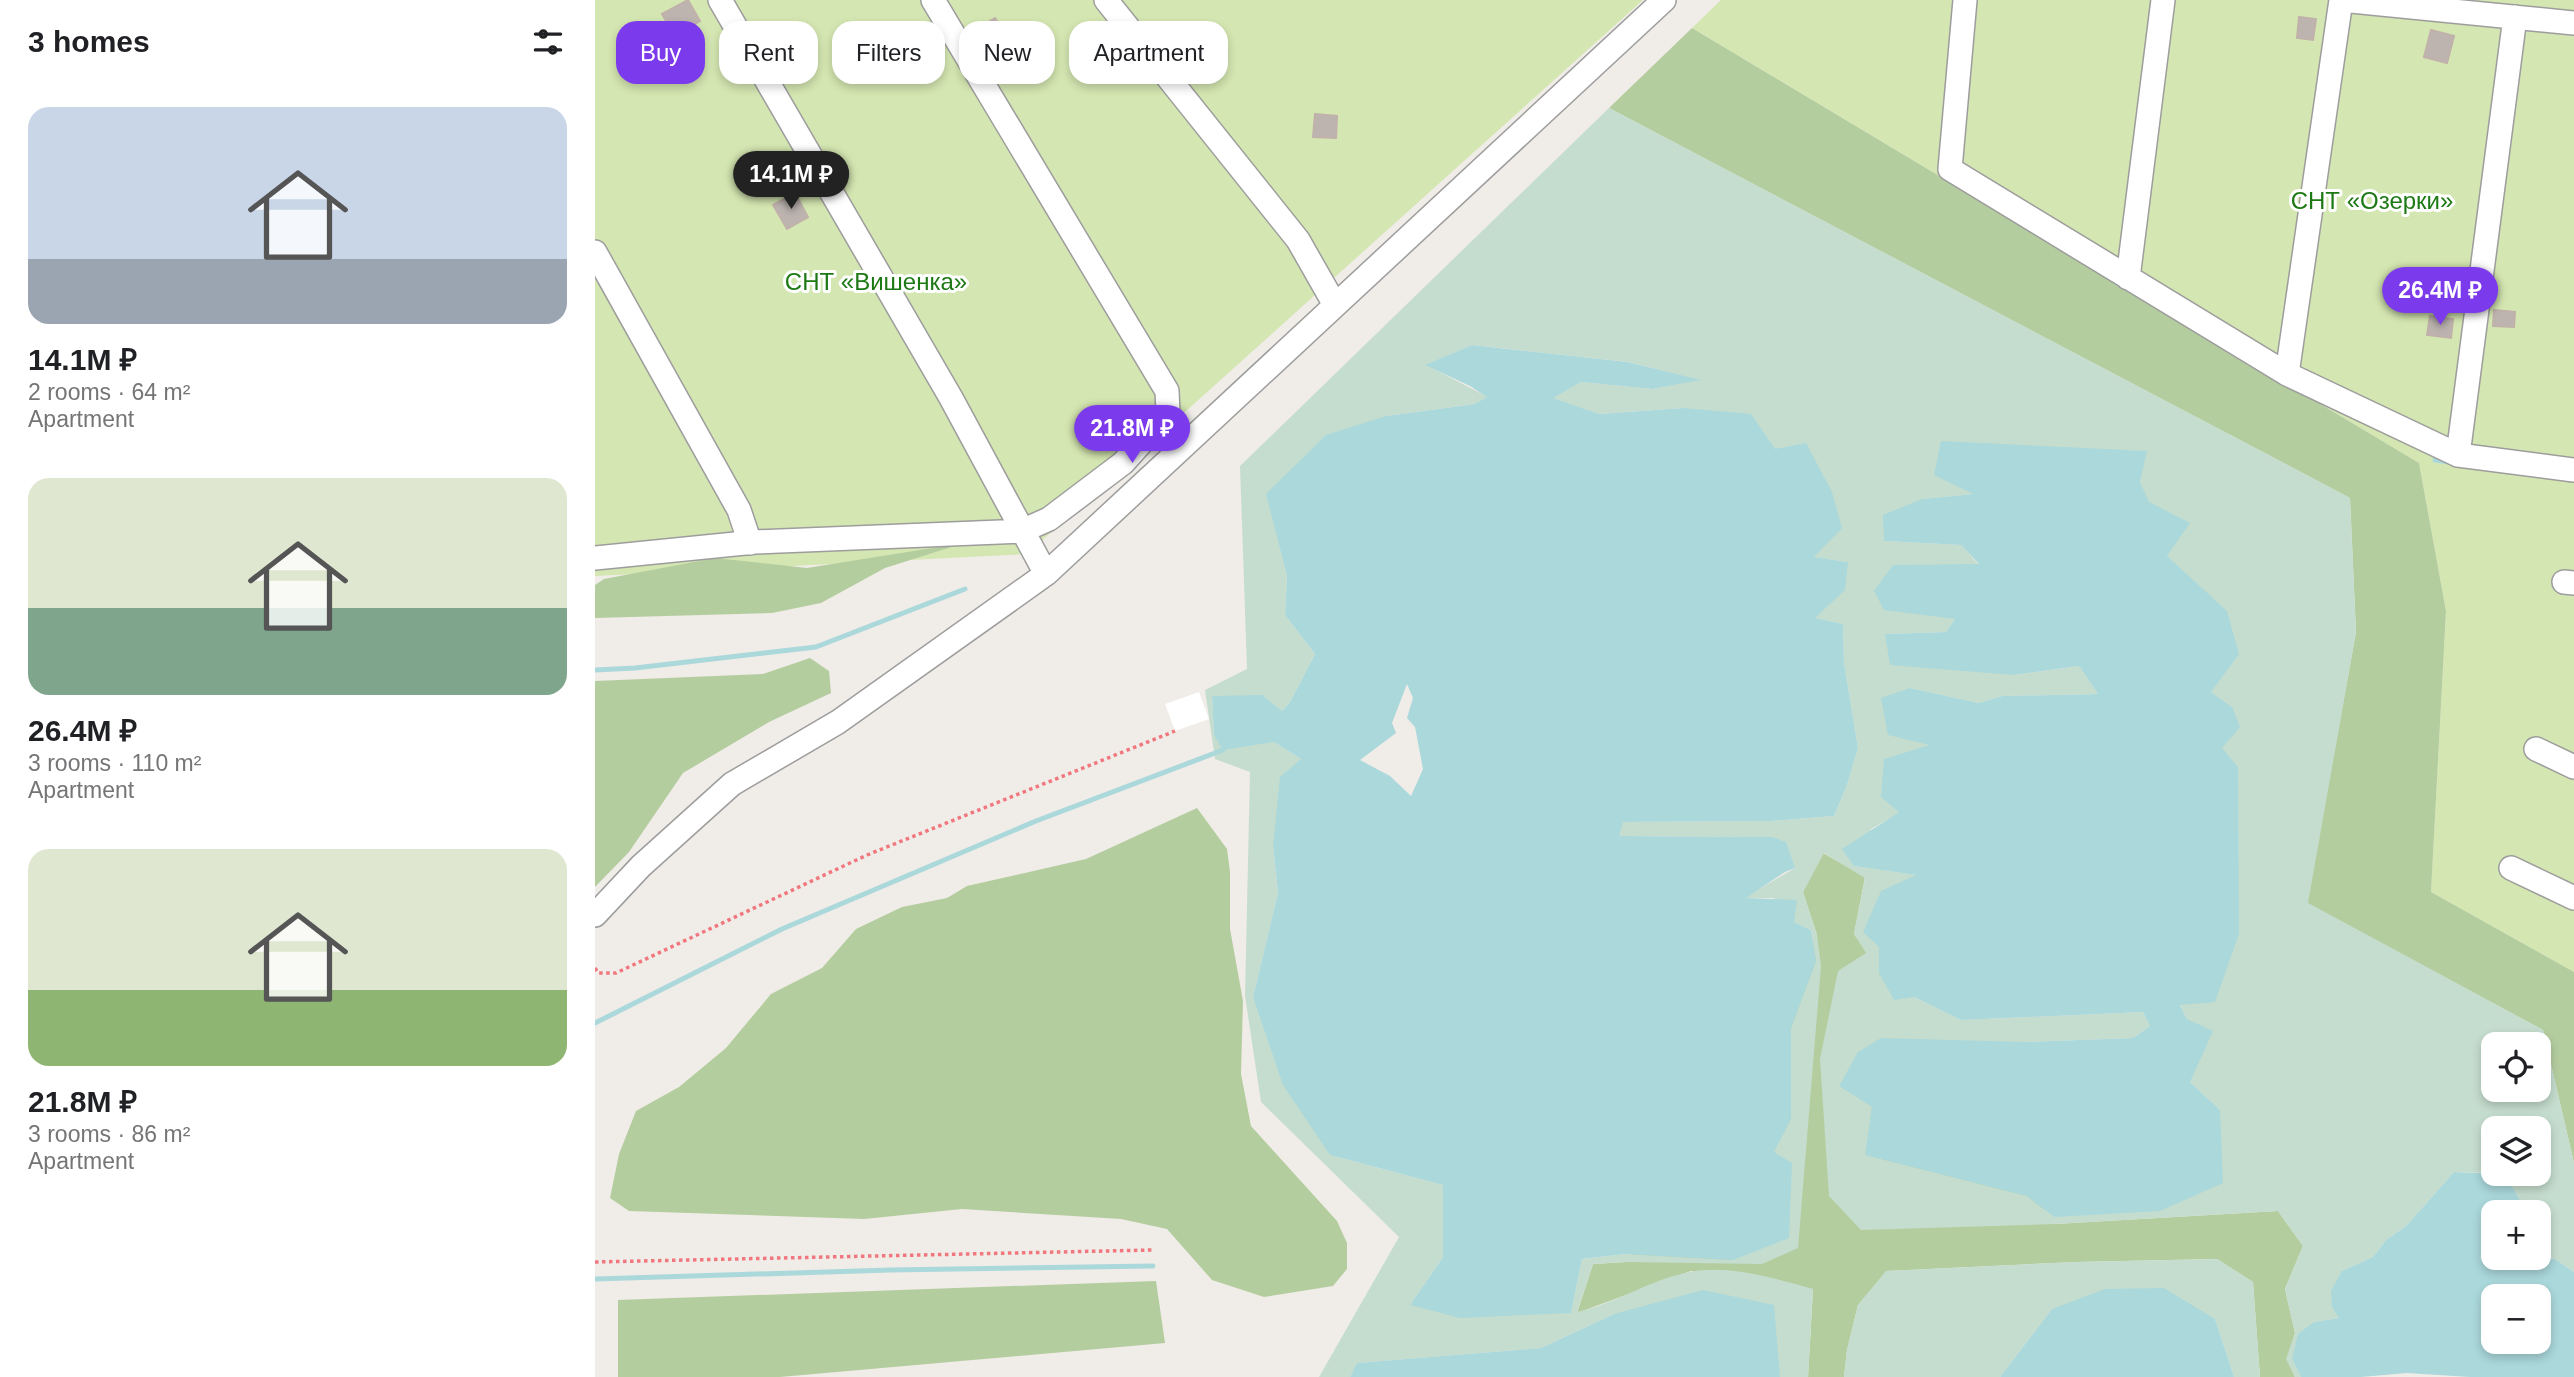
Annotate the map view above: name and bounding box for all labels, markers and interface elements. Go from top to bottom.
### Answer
chip: Buy [616,21,705,84]
chip: Rent [719,21,818,84]
chip: Filters [832,21,945,84]
chip: New [959,21,1055,84]
chip: Apartment [1069,21,1228,84]
icon: filters [529,23,567,61]
text: 3 homes [28,25,150,58]
icon: home [235,152,361,278]
pin: 14.1M ₽ [726,152,856,211]
text: 14.1M ₽ [749,161,833,187]
park label: СНТ «Озерки» [2291,187,2453,214]
park label: СНТ «Вишенка» [785,268,967,295]
pin: 26.4M ₽ [2375,268,2505,327]
text: 26.4M ₽ [2398,277,2482,303]
text: 14.1M ₽ [28,343,137,376]
text: 2 rooms · 64 m² [28,379,190,405]
text: Apartment [28,406,134,432]
pin: 21.8M ₽ [1067,406,1197,465]
text: 21.8M ₽ [1090,415,1174,441]
icon: home [235,523,361,649]
text: 26.4M ₽ [28,714,137,747]
text: 3 rooms · 110 m² [28,750,201,776]
text: Apartment [28,777,134,803]
icon: home [235,894,361,1020]
map controls [2481,1032,2551,1354]
button: locate [2481,1032,2551,1102]
text: 21.8M ₽ [28,1085,137,1118]
button: layers [2481,1116,2551,1186]
text: 3 rooms · 86 m² [28,1121,190,1147]
text: Apartment [28,1148,134,1174]
button: + [2481,1200,2551,1270]
button: − [2481,1284,2551,1354]

